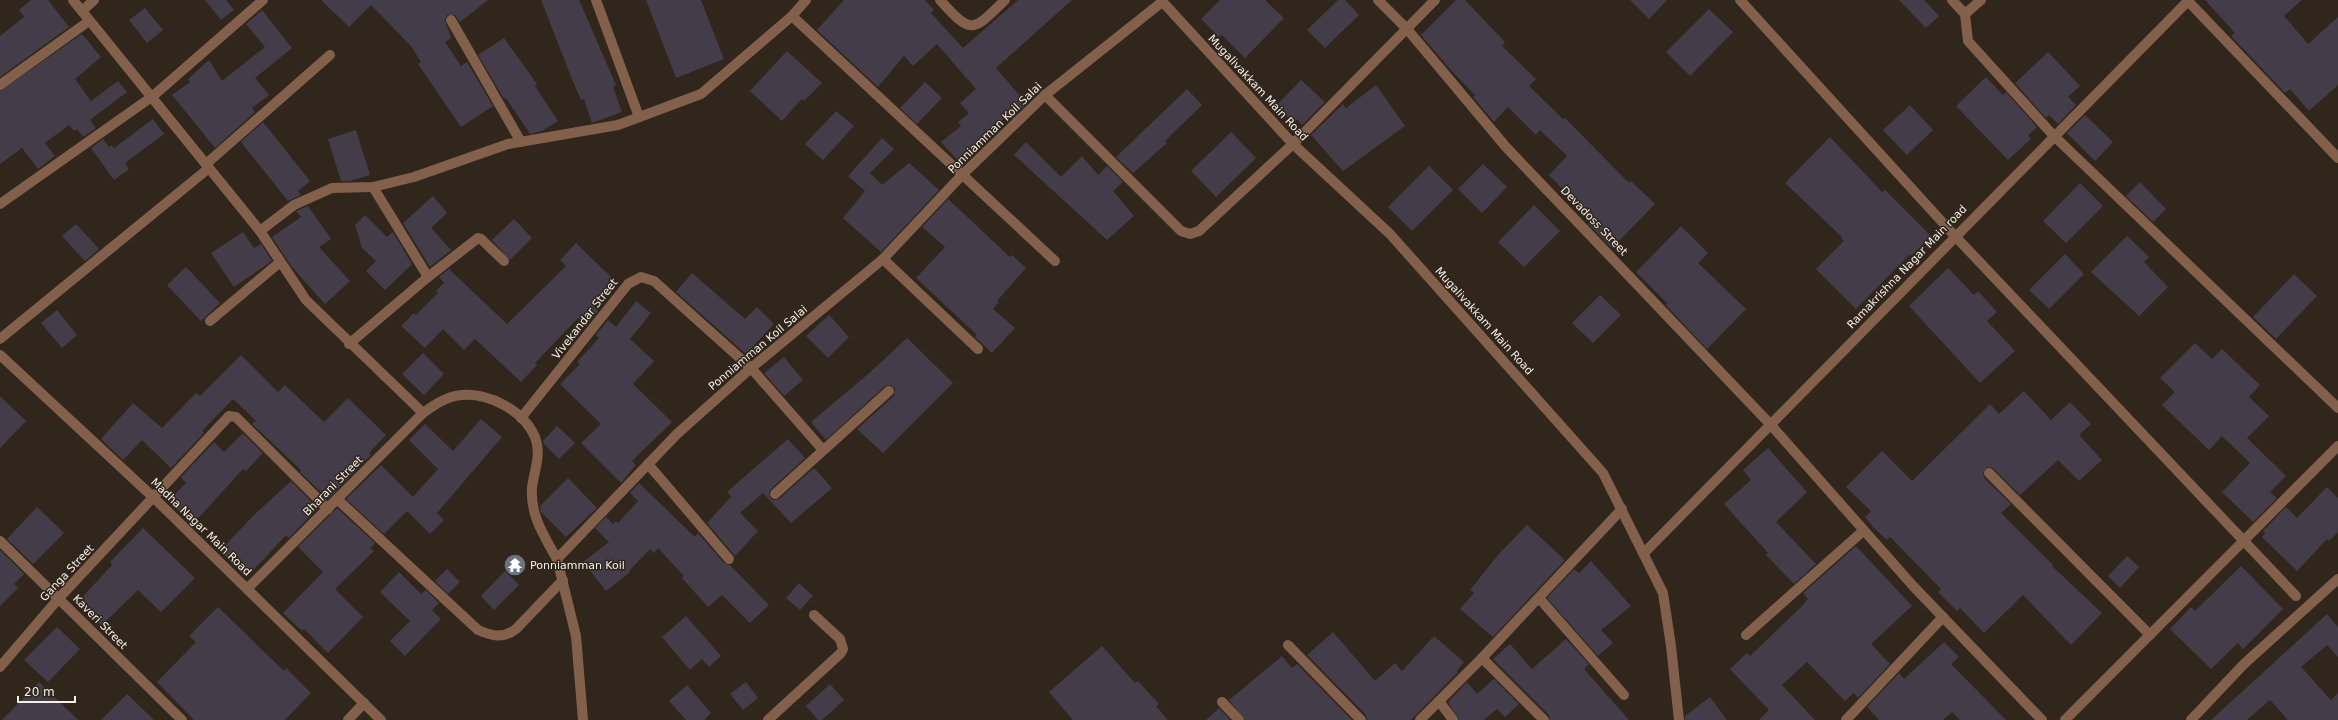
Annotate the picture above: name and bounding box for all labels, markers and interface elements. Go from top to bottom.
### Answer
street label: Mugalivakkam Main Road [1205,32,1311,144]
street label: Ponniamman Koil Salai [946,80,1044,176]
street label: Devadoss Street [1558,184,1631,259]
street label: Ramakrishna Nagar Main road [1844,203,1970,331]
street label: Mugalivakkam Main Road [1432,264,1536,378]
street label: Vivekandar Street [549,276,621,362]
street label: Ponniamman Koil Salai [706,303,810,393]
street label: Bharani Street [300,453,366,519]
street label: Madha Nagar Main Road [148,476,254,578]
street label: Ganga Street [37,541,97,604]
temple icon: Ponniamman Koil [502,552,528,578]
place label: Ponniamman Koil [530,559,625,572]
street label: Kaveri Street [70,592,130,652]
scale bar [18,678,75,704]
text: 20 m [24,685,55,699]

